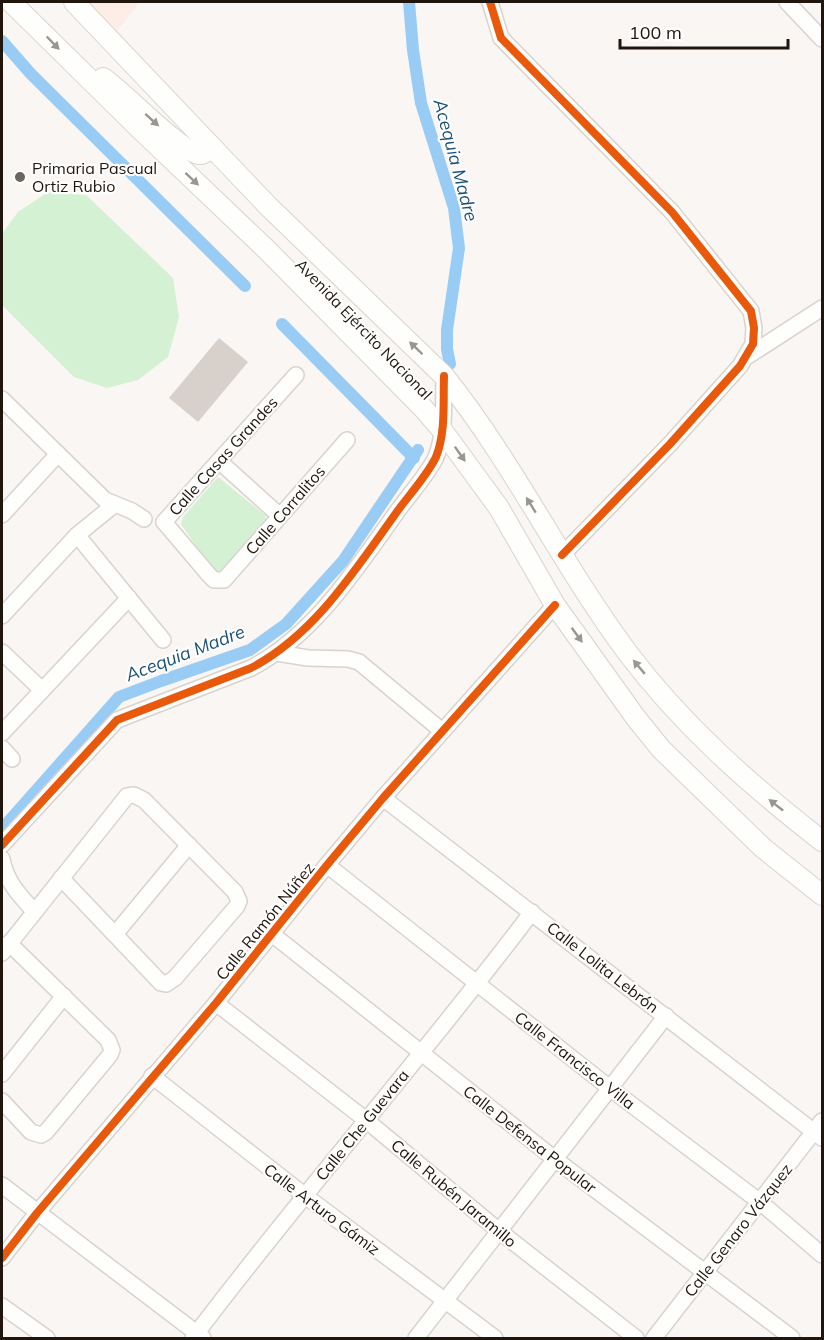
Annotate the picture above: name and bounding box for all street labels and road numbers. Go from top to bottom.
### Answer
street label: Avenida Ejército Nacional [291,254,437,404]
street label: Calle Casas Grandes [164,392,282,520]
street label: Calle Corralitos [241,461,329,559]
street label: Calle Ramón Núñez [211,858,319,984]
street label: Calle Lolita Lebrón [543,917,663,1017]
street label: Calle Francisco Villa [511,1007,639,1113]
street label: Calle Che Guevara [311,1066,413,1184]
street label: Calle Defensa Popular [459,1081,601,1197]
street label: Calle Rubén Jaramillo [387,1135,521,1251]
street label: Calle Arturo Gámiz [260,1159,384,1259]
street label: Calle Genaro Vázquez [680,1159,796,1301]

